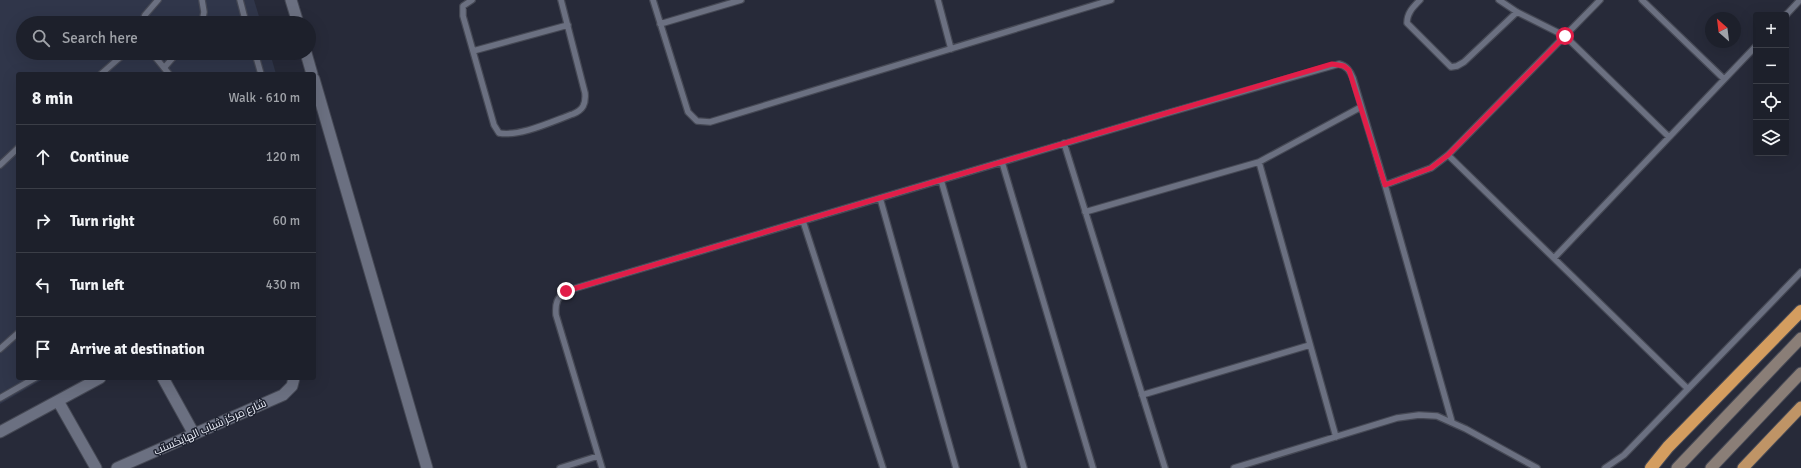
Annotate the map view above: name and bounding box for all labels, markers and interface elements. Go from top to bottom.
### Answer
north arrow [1705,12,1741,48]
map controls [1753,12,1789,156]
button: + [1753,12,1789,48]
search box [16,16,316,60]
icon: search [30,27,52,49]
route start [1556,27,1574,45]
text: Search here [62,29,138,47]
button: − [1753,48,1789,84]
button: locate [1753,84,1789,120]
text: 8 min [32,88,73,109]
text: Walk · 610 m [229,90,300,106]
button: layers [1753,120,1789,156]
icon: ahead [32,146,54,168]
text: Continue [70,148,129,166]
text: 120 m [266,149,300,165]
icon: right [32,210,54,232]
text: Turn right [70,212,135,230]
text: 60 m [273,213,300,229]
icon: left [32,274,54,296]
text: Turn left [70,276,124,294]
text: 430 m [266,277,300,293]
route end [557,282,575,300]
icon: arrive [32,338,54,360]
text: Arrive at destination [70,340,205,358]
street label: شارع مركز شباب الهايكستب [152,396,269,459]

